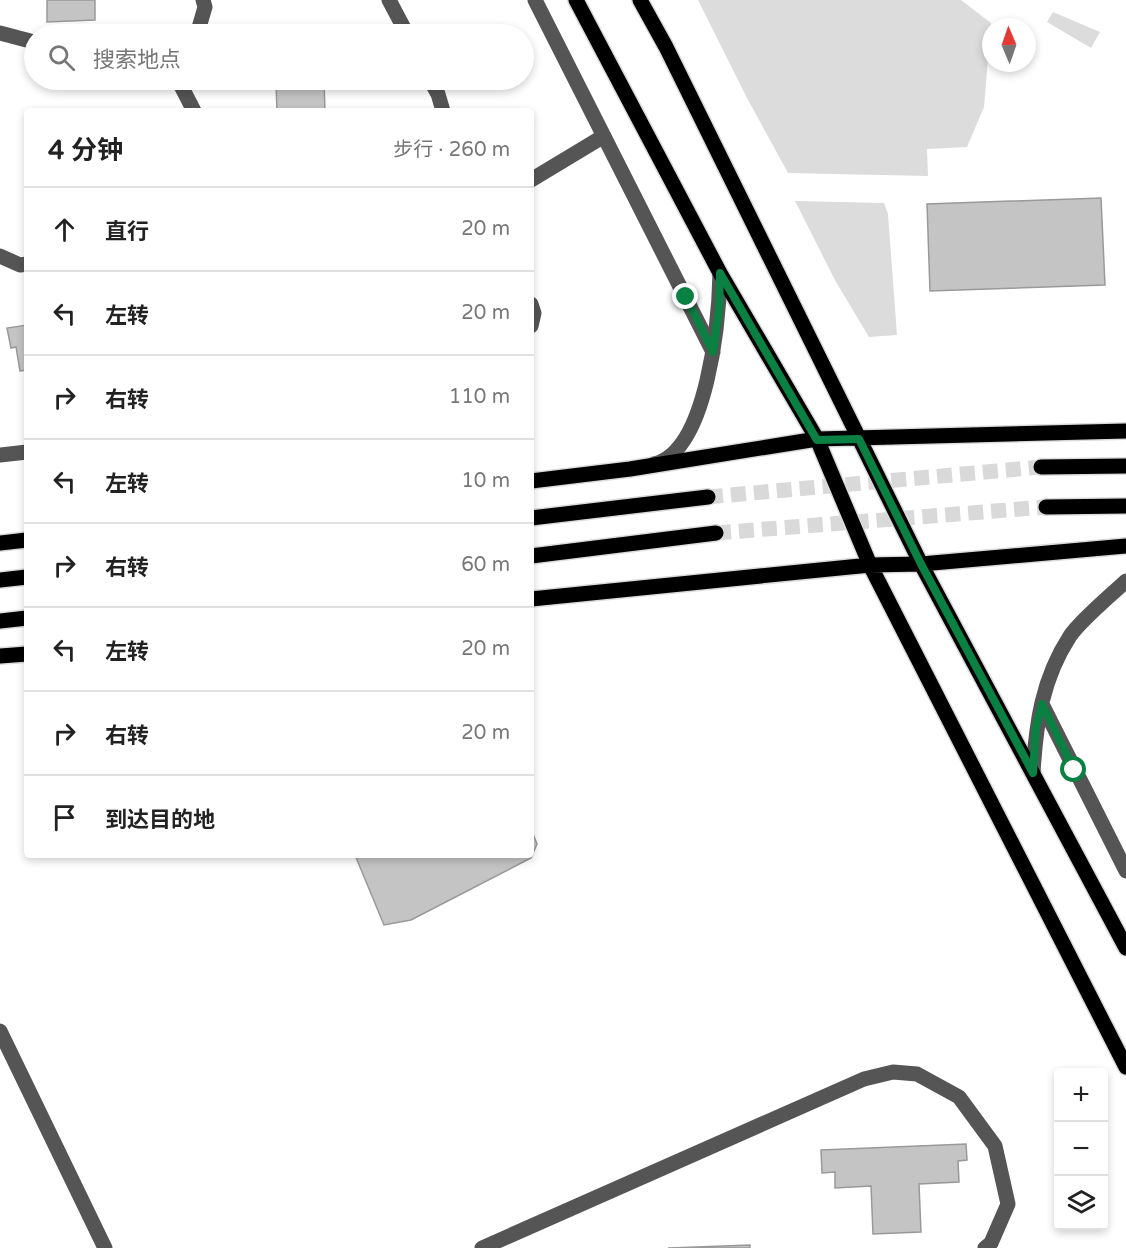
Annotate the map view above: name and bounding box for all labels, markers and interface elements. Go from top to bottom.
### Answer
north arrow [982,18,1036,72]
search box [24,24,534,90]
icon: search [45,41,78,74]
text: 搜索地点 [93,47,181,73]
text: 4 分钟 [48,135,123,166]
text: 步行 · 260 m [393,138,510,162]
icon: ahead [48,213,81,246]
text: 20 m [461,217,510,241]
text: 直行 [105,219,149,245]
route end [672,283,698,309]
icon: left [48,297,81,330]
text: 20 m [461,301,510,325]
text: 左转 [105,303,149,329]
icon: right [48,381,81,414]
text: 110 m [449,385,510,409]
text: 右转 [105,387,149,413]
icon: left [48,465,81,498]
text: 10 m [461,469,510,493]
text: 左转 [105,471,149,497]
icon: right [48,549,81,582]
text: 60 m [461,553,510,577]
text: 右转 [105,555,149,581]
icon: left [48,633,81,666]
text: 20 m [461,637,510,661]
text: 左转 [105,639,149,665]
icon: right [48,717,81,750]
text: 20 m [461,721,510,745]
text: 右转 [105,723,149,749]
route start [1060,756,1086,782]
icon: arrive [48,801,81,834]
text: 到达目的地 [105,807,215,833]
map controls [1054,1068,1108,1230]
button: + [1054,1068,1108,1122]
button: − [1054,1122,1108,1176]
button: layers [1054,1176,1108,1230]

